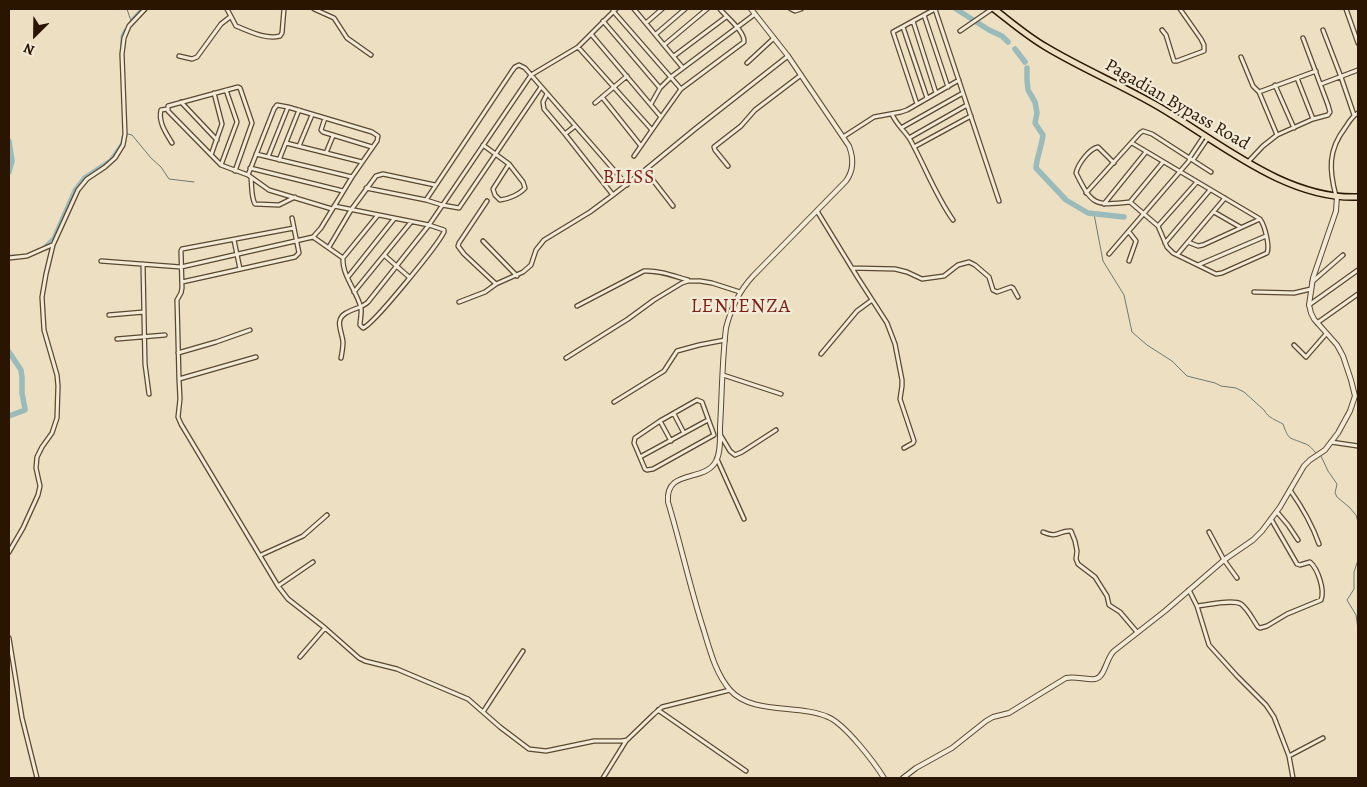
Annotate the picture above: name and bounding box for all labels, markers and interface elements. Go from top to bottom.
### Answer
north arrow [10,10,60,60]
text: N [21,39,37,60]
street label: Pagadian Bypass Road [1101,55,1253,155]
district label: BLISS [602,167,656,189]
district label: LENIENZA [690,295,792,319]

